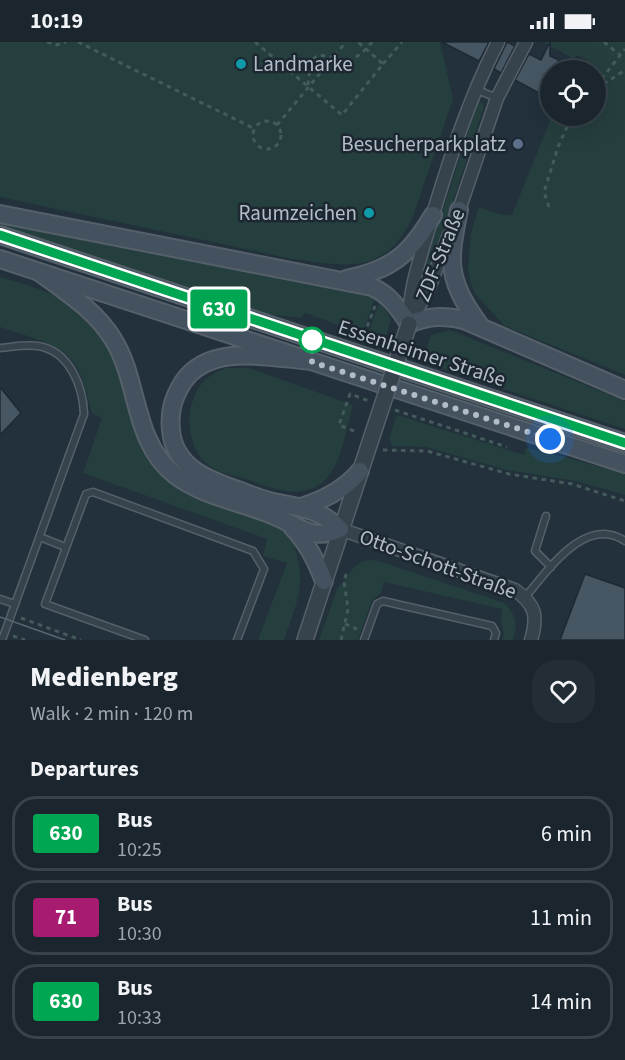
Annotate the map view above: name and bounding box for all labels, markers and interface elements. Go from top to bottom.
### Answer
text: 10:19 [30,5,83,37]
place label: Landmarke [253,49,353,79]
marker: Landmarke [234,57,248,71]
map controls [540,60,606,126]
button: locate [540,60,606,126]
place label: Besucherparkplatz [341,129,506,159]
marker: Besucherparkplatz [511,137,525,151]
place label: Raumzeichen [239,198,357,228]
street label: ZDF-Straße [408,204,472,306]
marker: Raumzeichen [362,206,376,220]
line badge: 630 [184,290,254,328]
text: 630 [202,294,236,324]
street label: Essenheimer Straße [334,312,510,394]
unlabelled marker [299,327,325,353]
your location [535,424,565,454]
street label: Otto-Schott-Straße [355,522,521,606]
text: Medienberg [30,657,178,697]
button: heart [532,660,595,723]
text: Walk · 2 min · 120 m [30,700,193,728]
text: Departures [30,753,139,785]
text: Bus [117,804,153,836]
text: 630 [49,818,83,848]
text: 6 min [541,818,592,850]
text: 10:25 [117,836,162,864]
text: Bus [117,888,153,920]
text: 71 [55,902,77,932]
text: 11 min [530,902,592,934]
text: 10:30 [117,920,162,948]
text: Bus [117,972,153,1004]
text: 630 [49,986,83,1016]
text: 14 min [530,986,592,1018]
text: 10:33 [117,1004,162,1032]

